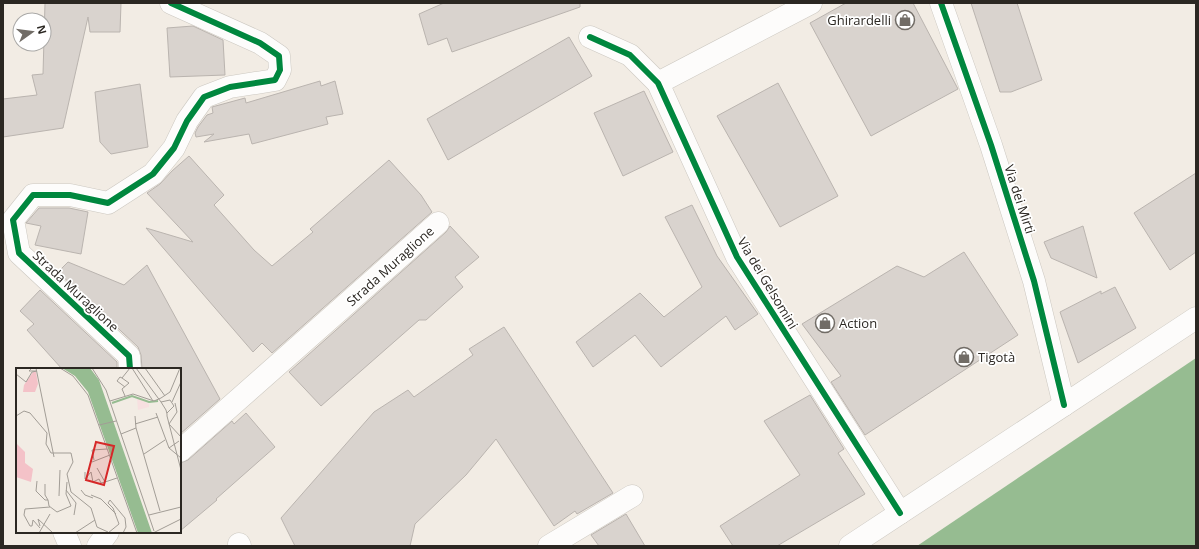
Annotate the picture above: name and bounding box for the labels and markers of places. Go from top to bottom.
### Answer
shop icon: Ghirardelli [894,9,916,31]
place label: Ghirardelli [827,11,891,29]
shop icon: Action [814,312,836,334]
place label: Action [839,314,877,332]
shop icon: Tigotà [953,346,975,368]
place label: Tigotà [978,348,1015,366]

